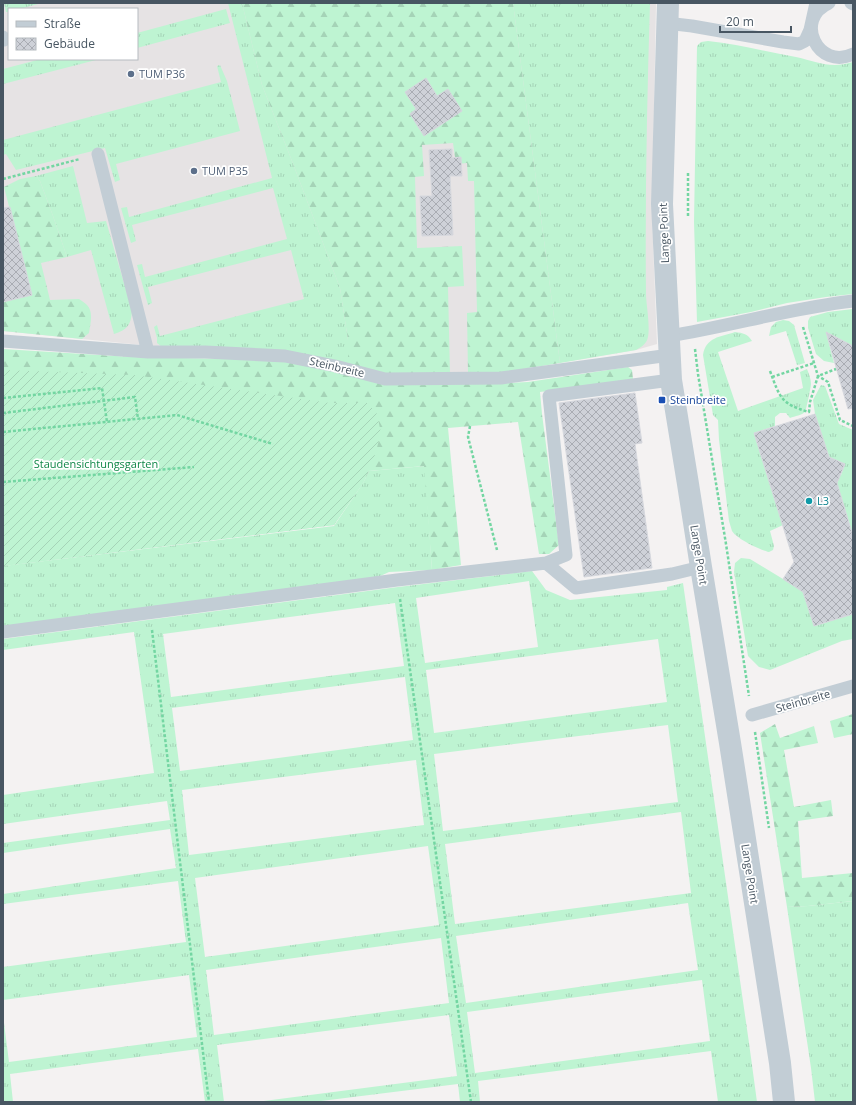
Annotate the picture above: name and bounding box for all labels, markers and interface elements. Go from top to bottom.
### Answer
legend [8,8,138,60]
scale bar [720,8,791,34]
text: 20 m [726,13,754,30]
text: Straße [44,15,81,32]
text: Gebäude [44,35,95,52]
place label: TUM P36 [139,66,185,81]
marker: TUM P36 [126,69,136,79]
place label: TUM P35 [202,163,248,178]
marker: TUM P35 [189,166,199,176]
street label: Lange Point [655,203,672,263]
street label: Steinbreite [308,353,366,380]
place label: Steinbreite [670,392,726,407]
marker: Steinbreite [657,395,667,405]
park label: Staudensichtungsgarten [34,456,158,471]
place label: L3 [817,493,829,508]
marker: L3 [804,496,814,506]
street label: Lange Point [687,524,712,586]
street label: Steinbreite [774,686,832,715]
street label: Lange Point [738,843,763,905]

